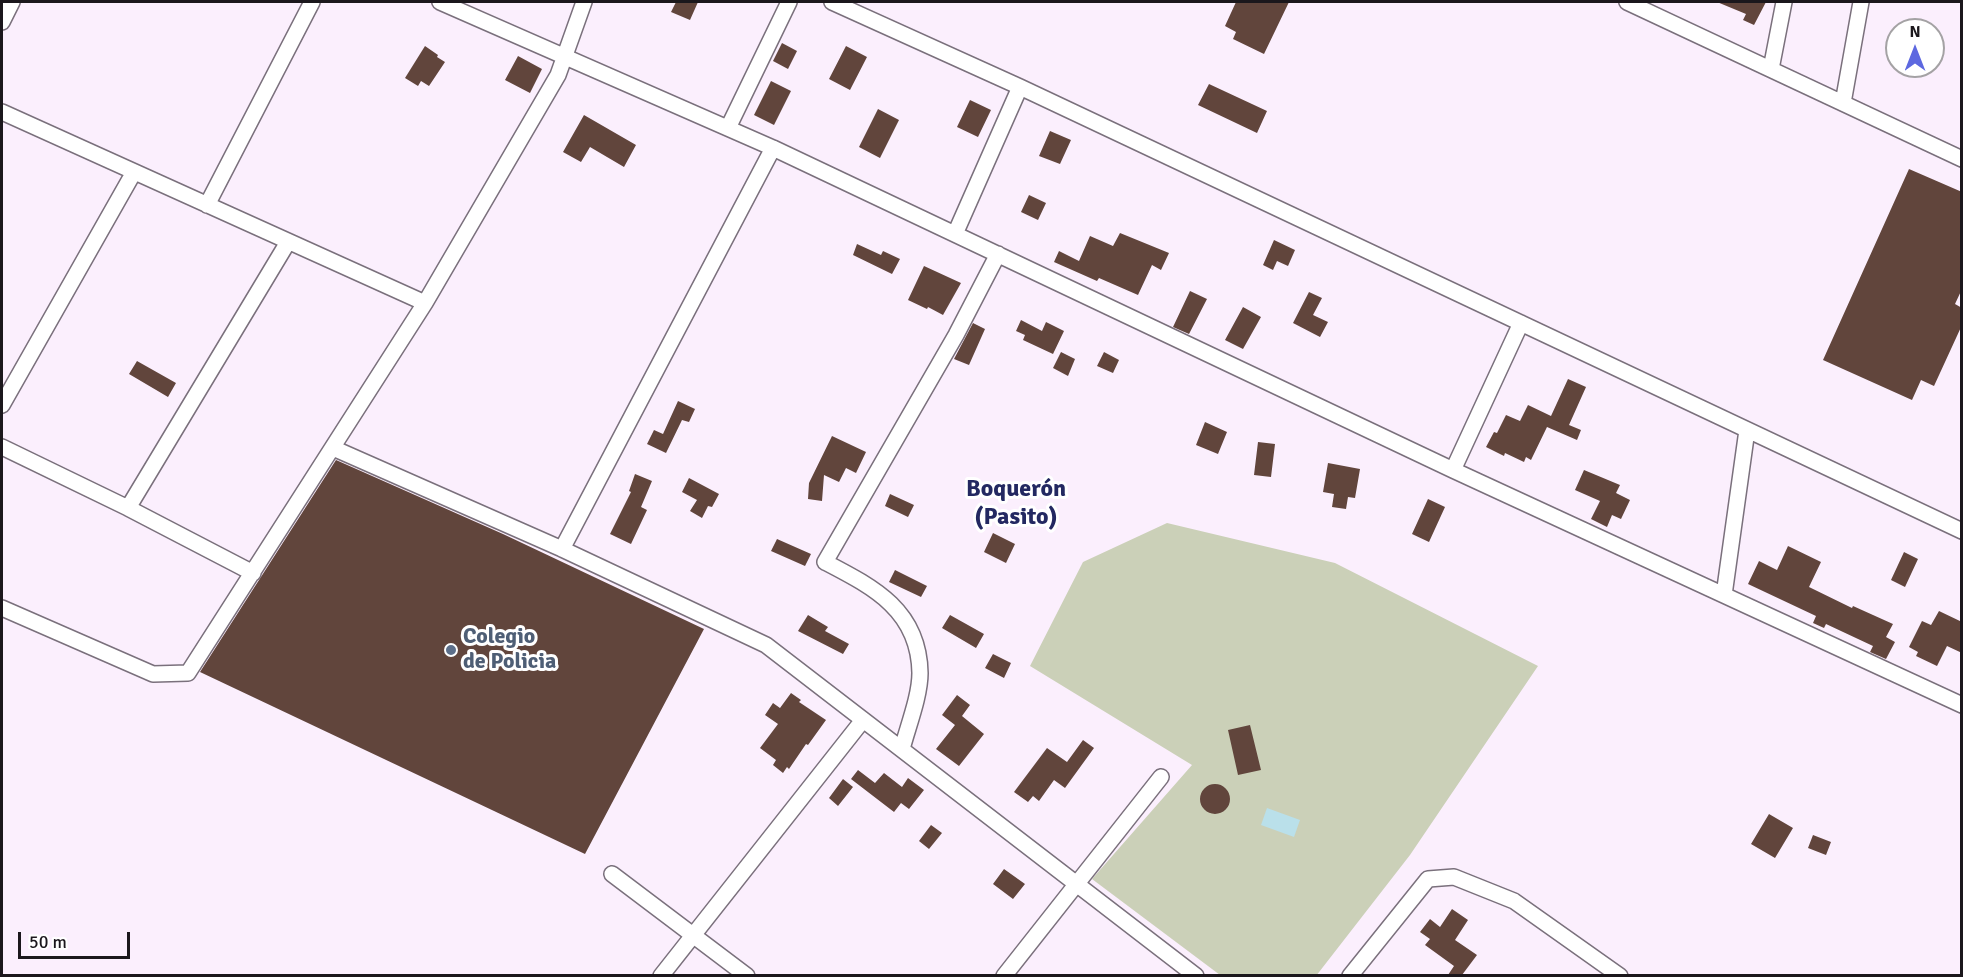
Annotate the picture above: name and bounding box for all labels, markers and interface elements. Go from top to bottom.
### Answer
north arrow [1885,18,1945,78]
text: N [1909,22,1921,42]
district label: Boquerón (Pasito) [966,476,1066,532]
place label: Colegio de Policia [463,624,556,676]
marker: Colegio de Policia [444,643,458,657]
scale bar [21,920,134,958]
text: 50 m [29,931,67,953]

